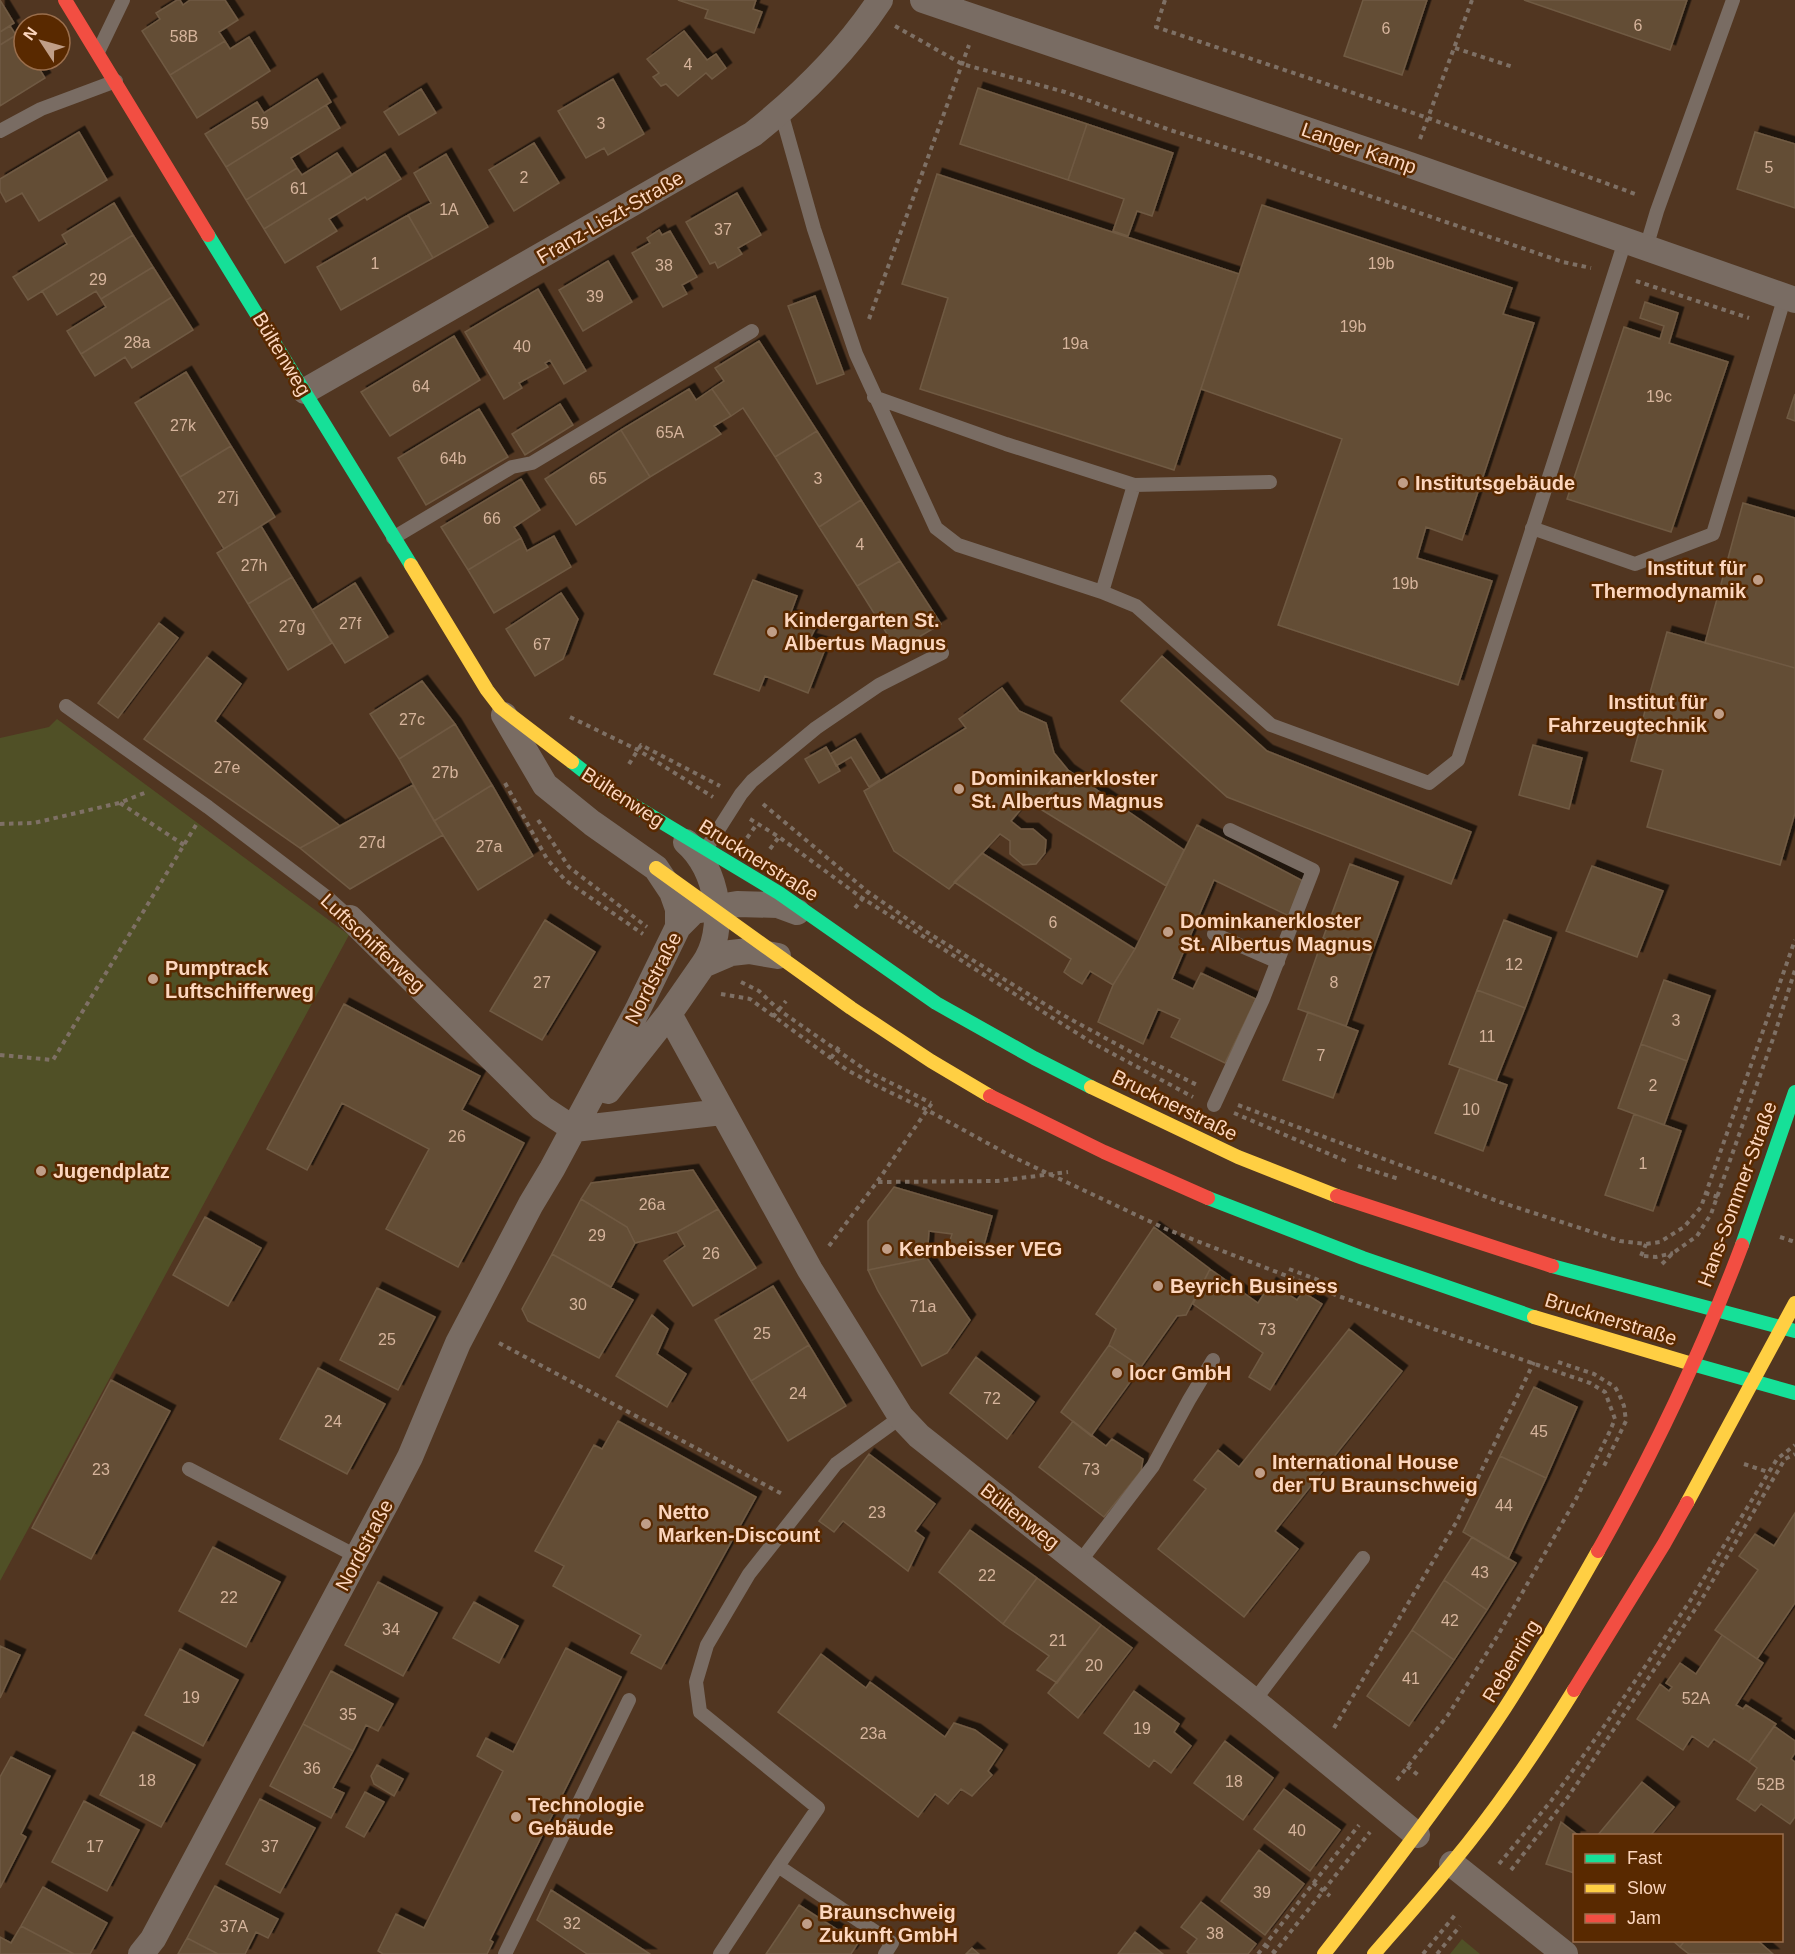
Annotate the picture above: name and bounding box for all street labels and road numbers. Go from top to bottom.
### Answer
street label: Langer Kamp [1299,118,1419,178]
street label: Franz-Liszt-Straße [533,166,687,268]
street label: Bültenweg [249,308,315,400]
street label: Bültenweg [578,762,668,832]
street label: Brucknerstraße [695,814,823,906]
street label: Luftschifferweg [316,889,430,997]
street label: Nordstraße [620,928,686,1028]
street label: Brucknerstraße [1109,1065,1241,1145]
street label: Hans-Sommer-Straße [1693,1098,1781,1290]
street label: Brucknerstraße [1542,1288,1680,1350]
street label: Bültenweg [976,1479,1064,1553]
street label: Nordstraße [331,1496,397,1594]
street label: Rebenring [1478,1616,1544,1706]

